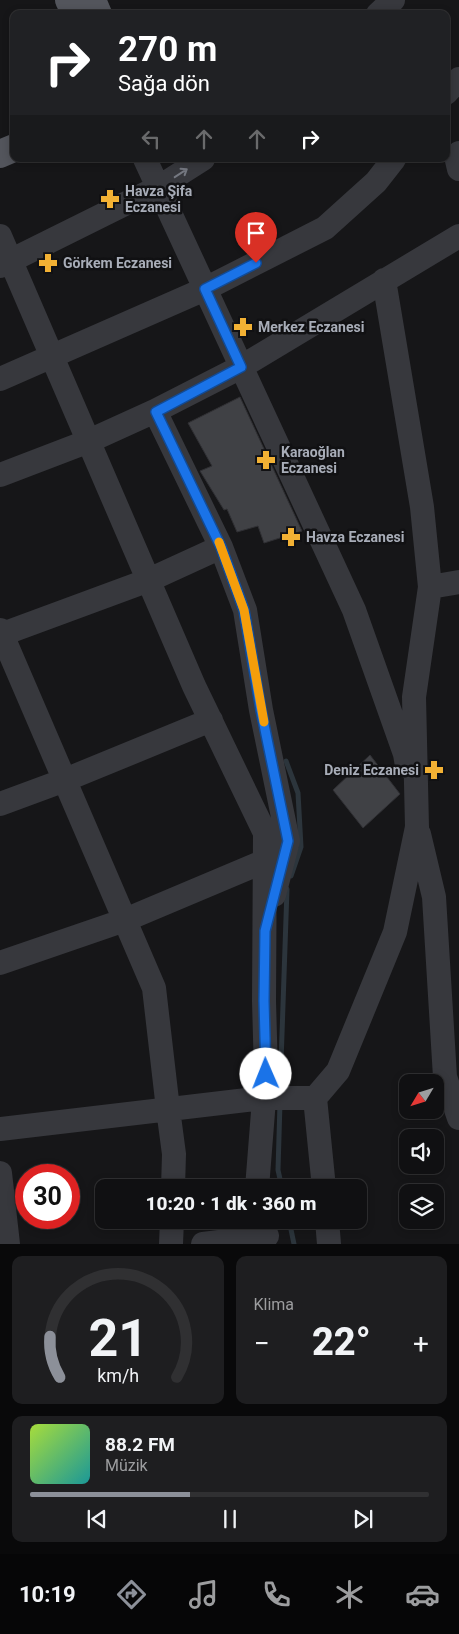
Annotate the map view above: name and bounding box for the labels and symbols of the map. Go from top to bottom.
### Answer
one-way arrow [173,168,187,178]
place label: Havza Şifa Eczanesi [125,183,193,215]
pharmacy icon: Havza Şifa Eczanesi [99,188,121,210]
pin [235,212,277,263]
pharmacy icon: Görkem Eczanesi [37,252,59,274]
place label: Görkem Eczanesi [63,255,172,271]
pharmacy icon: Merkez Eczanesi [232,316,254,338]
place label: Merkez Eczanesi [258,319,364,335]
place label: Karaoğlan Eczanesi [281,444,345,476]
pharmacy icon: Karaoğlan Eczanesi [255,449,277,471]
pharmacy icon: Havza Eczanesi [280,526,302,548]
place label: Havza Eczanesi [306,529,404,545]
pharmacy icon: Deniz Eczanesi [423,759,445,781]
place label: Deniz Eczanesi [324,762,419,778]
position arrow [239,1047,291,1099]
north arrow [399,1074,444,1119]
speed limit sign: 30 [15,1164,80,1229]

